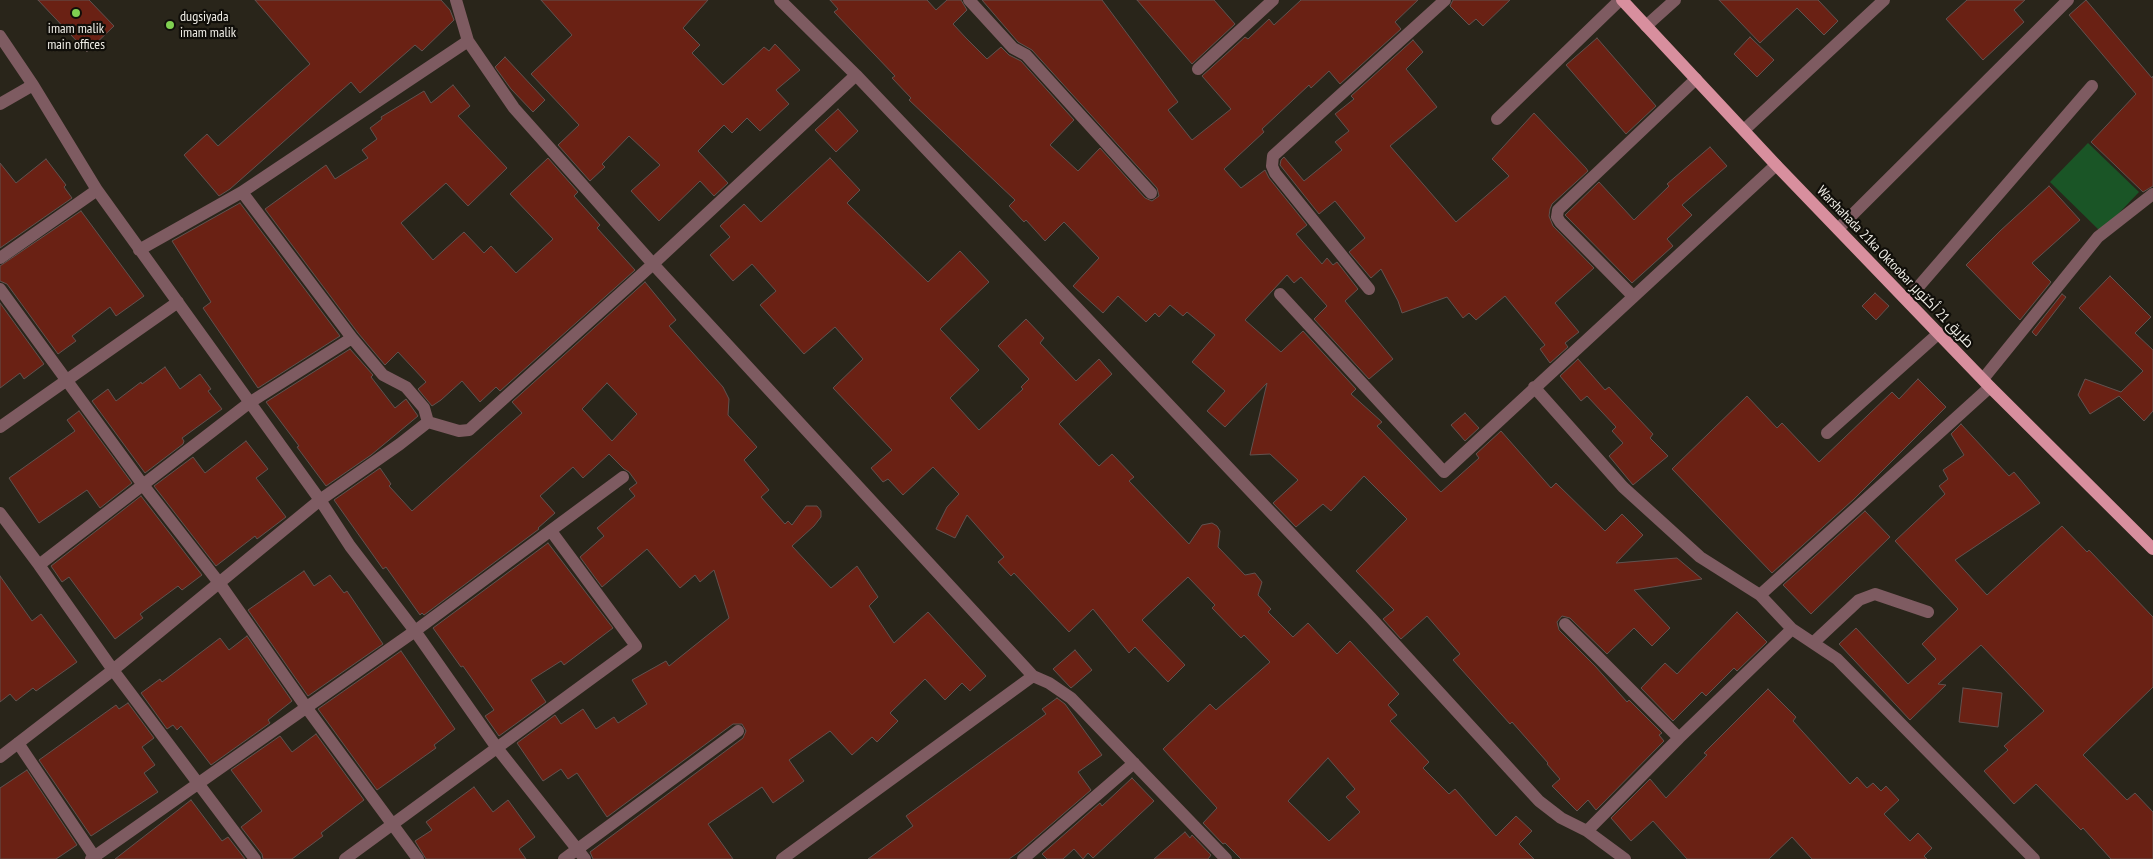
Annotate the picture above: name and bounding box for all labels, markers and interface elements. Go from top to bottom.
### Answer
marker: imam malik main offices [70,7,82,19]
place label: dugsiyada imam malik [180,9,236,41]
marker: dugsiyada imam malik [164,19,176,31]
place label: imam malik main offices [47,21,105,54]
street label: Warshahada 21ka Oktoobar طريق 21 أكتوبر [1813,183,1977,351]

